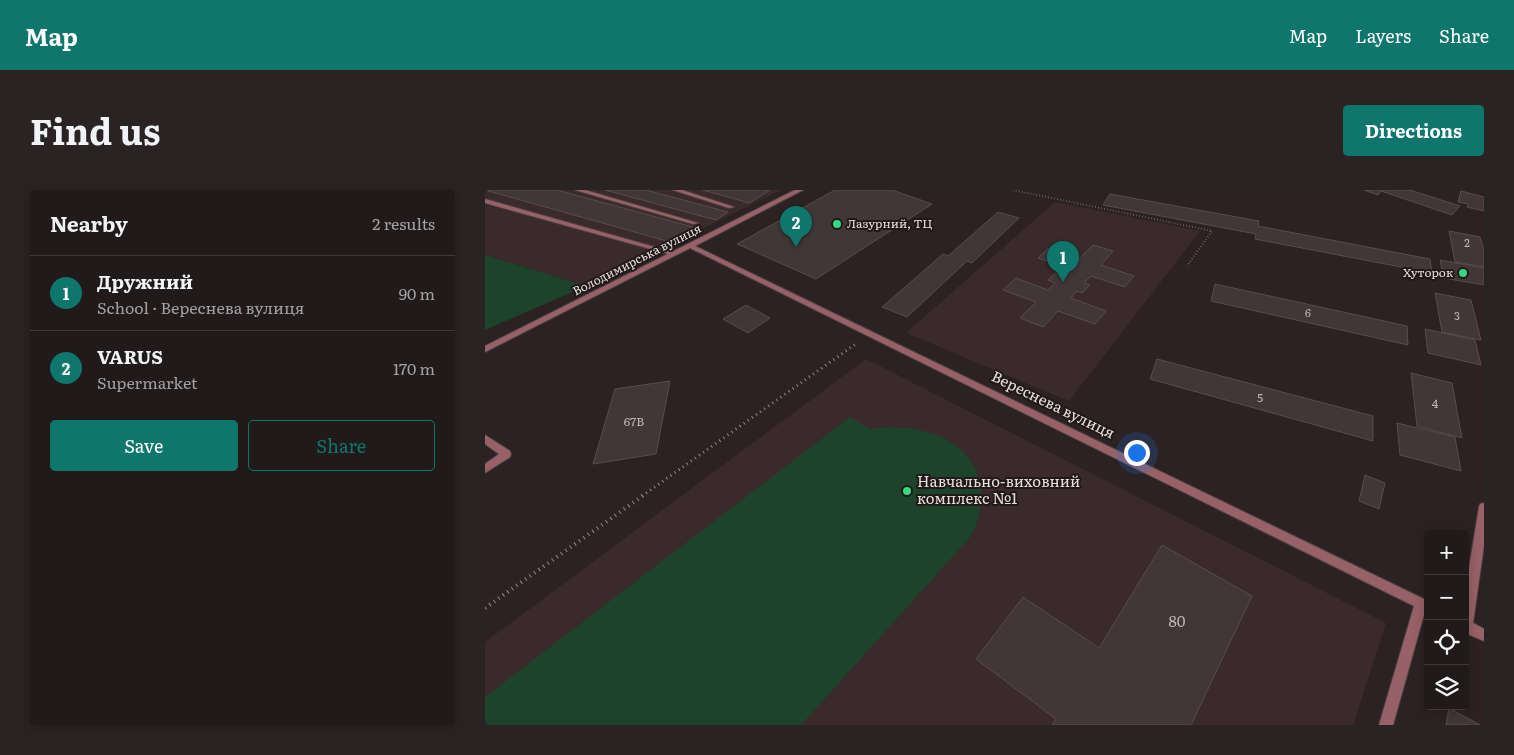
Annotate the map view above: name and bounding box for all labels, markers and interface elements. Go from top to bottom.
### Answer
text: Map [25,18,78,53]
text: Map [1289,22,1327,49]
text: Layers [1355,22,1411,49]
text: Share [1439,22,1489,49]
text: Find us [30,104,160,156]
button: Directions [1343,105,1484,156]
pin: 2 [780,206,812,247]
text: Nearby [50,207,128,238]
text: 2 results [372,211,435,235]
place label: Лазурний, ТЦ [847,214,933,232]
marker: Лазурний, ТЦ [831,218,843,230]
street label: Володимирська вулиця [569,219,704,299]
house number: 2 [1464,234,1470,250]
pin: 1 [1047,241,1079,282]
place label: Хуторок [1403,263,1453,281]
text: Дружний [97,267,193,295]
marker: Хуторок [1457,267,1469,279]
text: 1 [63,281,69,305]
text: 90 m [399,281,435,305]
text: School · Вереснева вулиця [97,295,304,319]
house number: 6 [1305,304,1311,320]
house number: 3 [1454,307,1460,323]
text: VARUS [97,342,163,370]
text: 2 [62,356,70,380]
text: 170 m [393,356,435,380]
street label: Вереснева вулиця [988,364,1119,444]
text: Supermarket [97,370,197,394]
house number: 5 [1257,388,1263,406]
house number: 4 [1432,394,1439,412]
house number: 67В [624,412,644,430]
button: Save [50,420,238,471]
button: Share [248,420,435,471]
your location [1124,440,1150,466]
place label: Навчально-виховний комплекс №1 [917,469,1080,509]
marker: Навчально-виховний комплекс №1 [901,485,913,497]
map controls [1424,530,1469,710]
button: + [1424,530,1469,575]
button: − [1424,575,1469,620]
house number: 80 [1169,609,1186,632]
button: locate [1424,620,1469,665]
button: layers [1424,665,1469,710]

